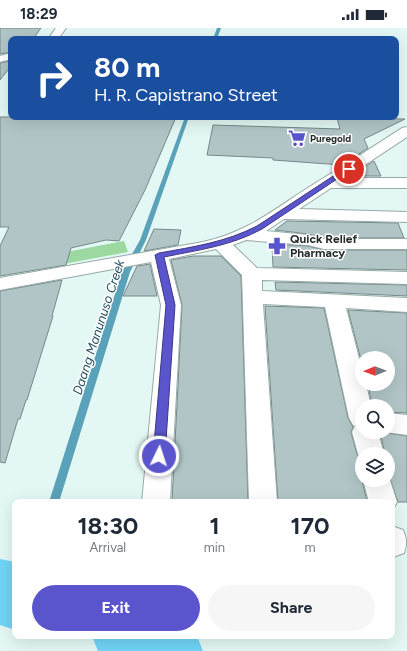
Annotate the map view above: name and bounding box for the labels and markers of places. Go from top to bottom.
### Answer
supermarket icon: Puregold [287,128,307,148]
place label: Puregold [310,132,351,145]
pin [332,152,366,186]
place label: Quick Relief Pharmacy [290,232,357,260]
pharmacy icon: Quick Relief Pharmacy [267,236,287,256]

